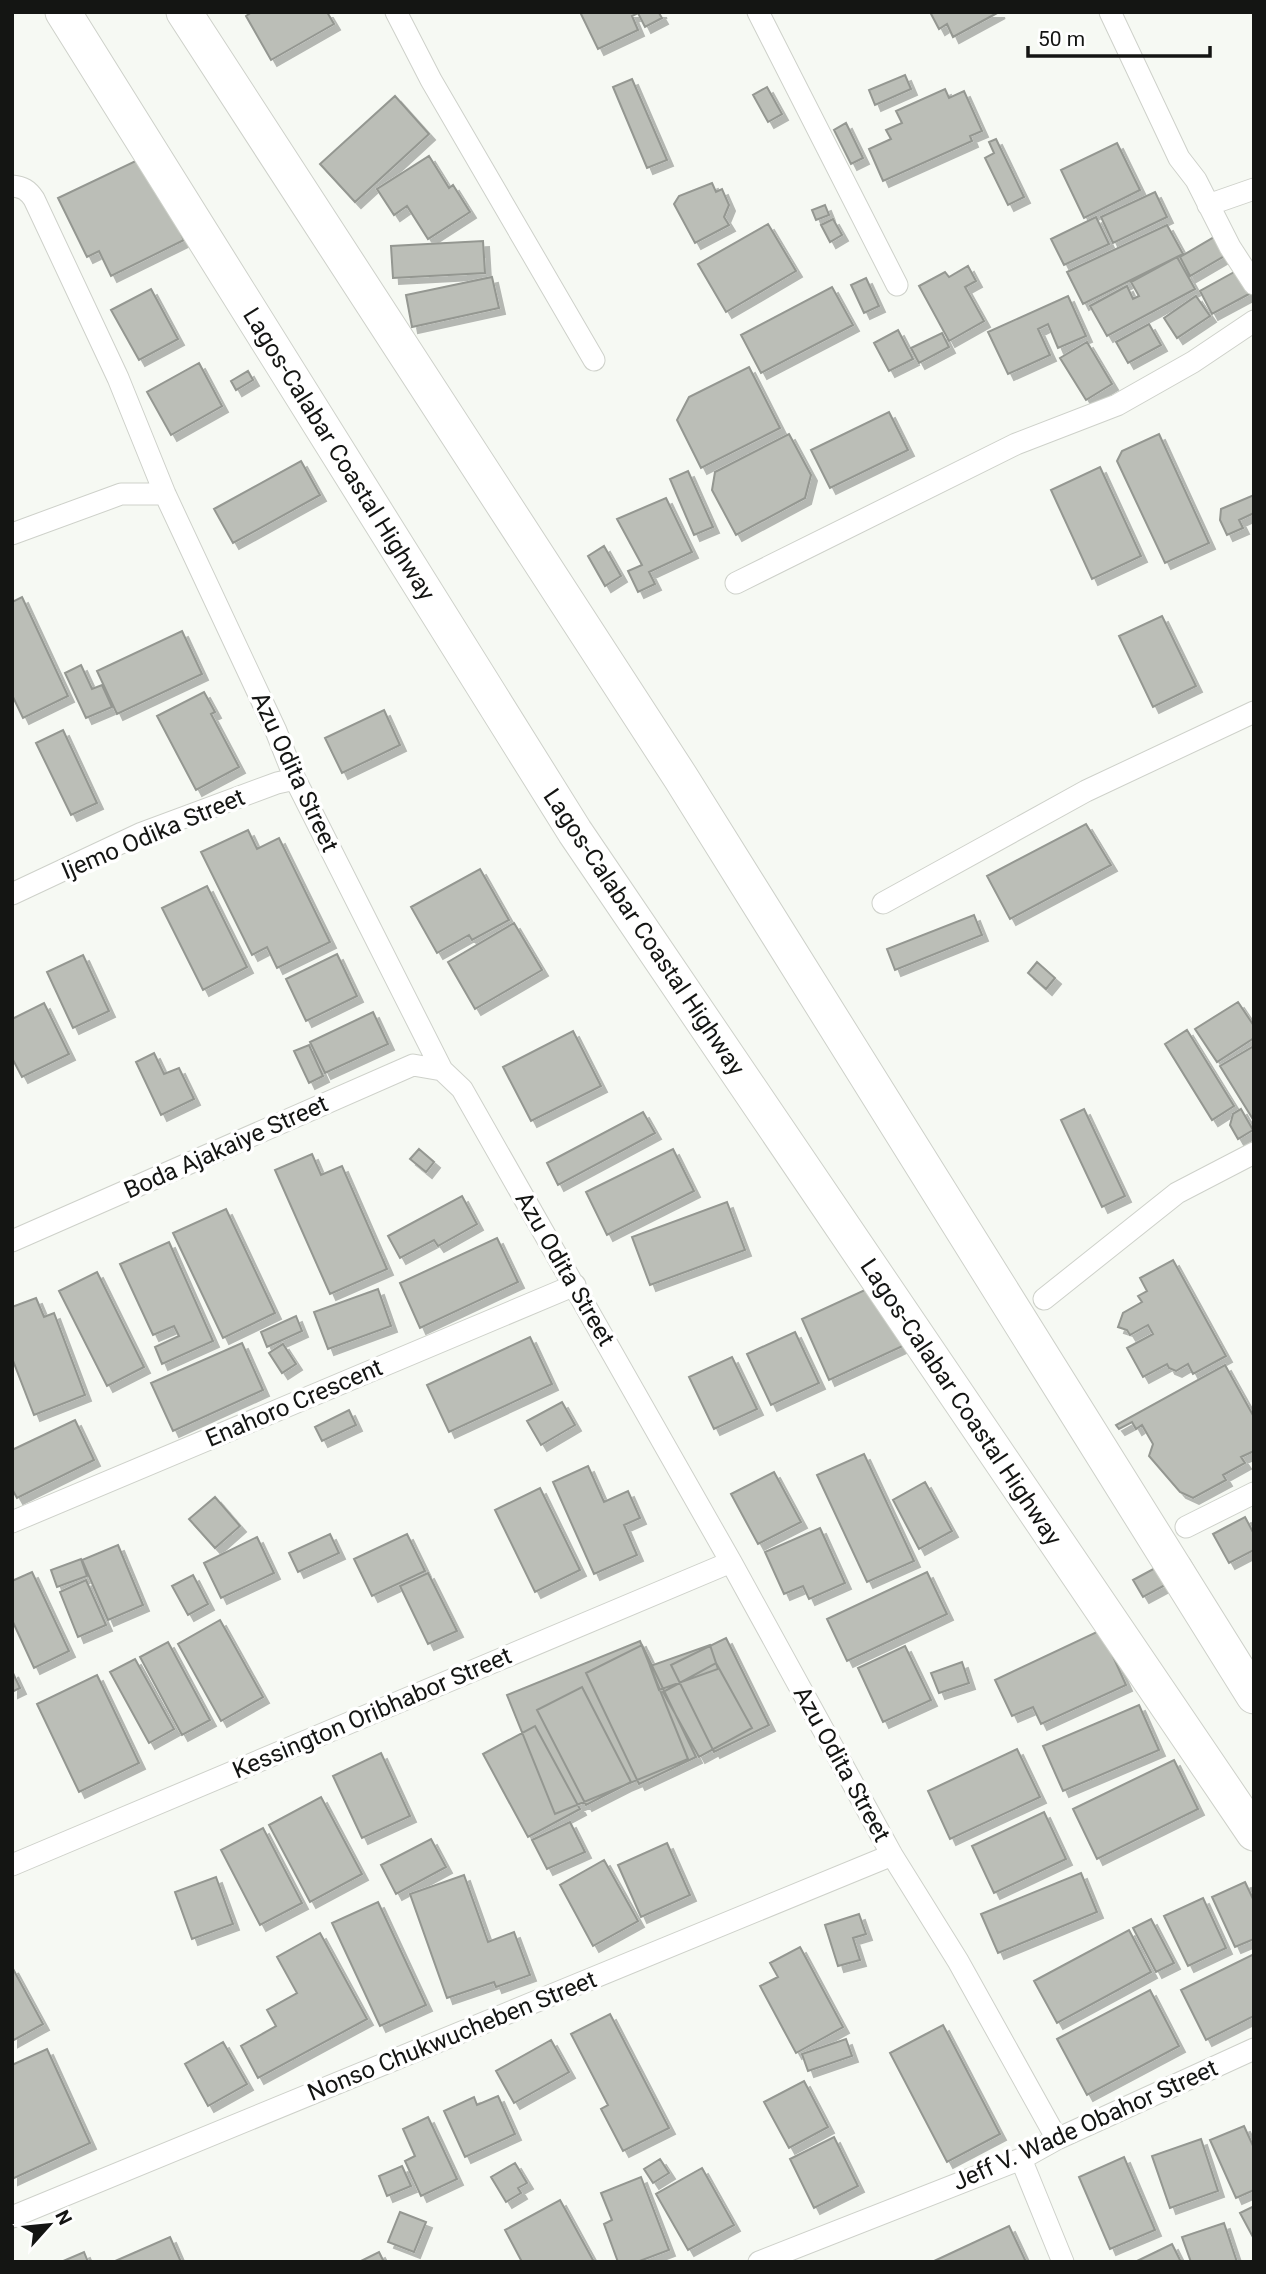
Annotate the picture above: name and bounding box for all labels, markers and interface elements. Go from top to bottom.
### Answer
scale bar [1028,14,1210,58]
text: 50 m [1038,27,1085,51]
street label: Lagos-Calabar Coastal Highway [237,303,441,606]
street label: Azu Odita Street [246,688,344,856]
street label: Ijemo Odika Street [57,783,249,885]
street label: Lagos-Calabar Coastal Highway [537,783,751,1081]
street label: Boda Ajakaiye Street [120,1089,332,1205]
street label: Azu Odita Street [510,1187,620,1351]
street label: Lagos-Calabar Coastal Highway [854,1253,1068,1551]
street label: Enahoro Crescent [201,1353,387,1453]
street label: Kessington Oribhabor Street [228,1641,516,1785]
street label: Azu Odita Street [788,1682,896,1847]
street label: Nonso Chukwucheben Street [304,1965,601,2107]
street label: Jeff V. Wade Obahor Street [948,2054,1222,2196]
north arrow [14,2190,84,2260]
text: N [50,2206,77,2229]

